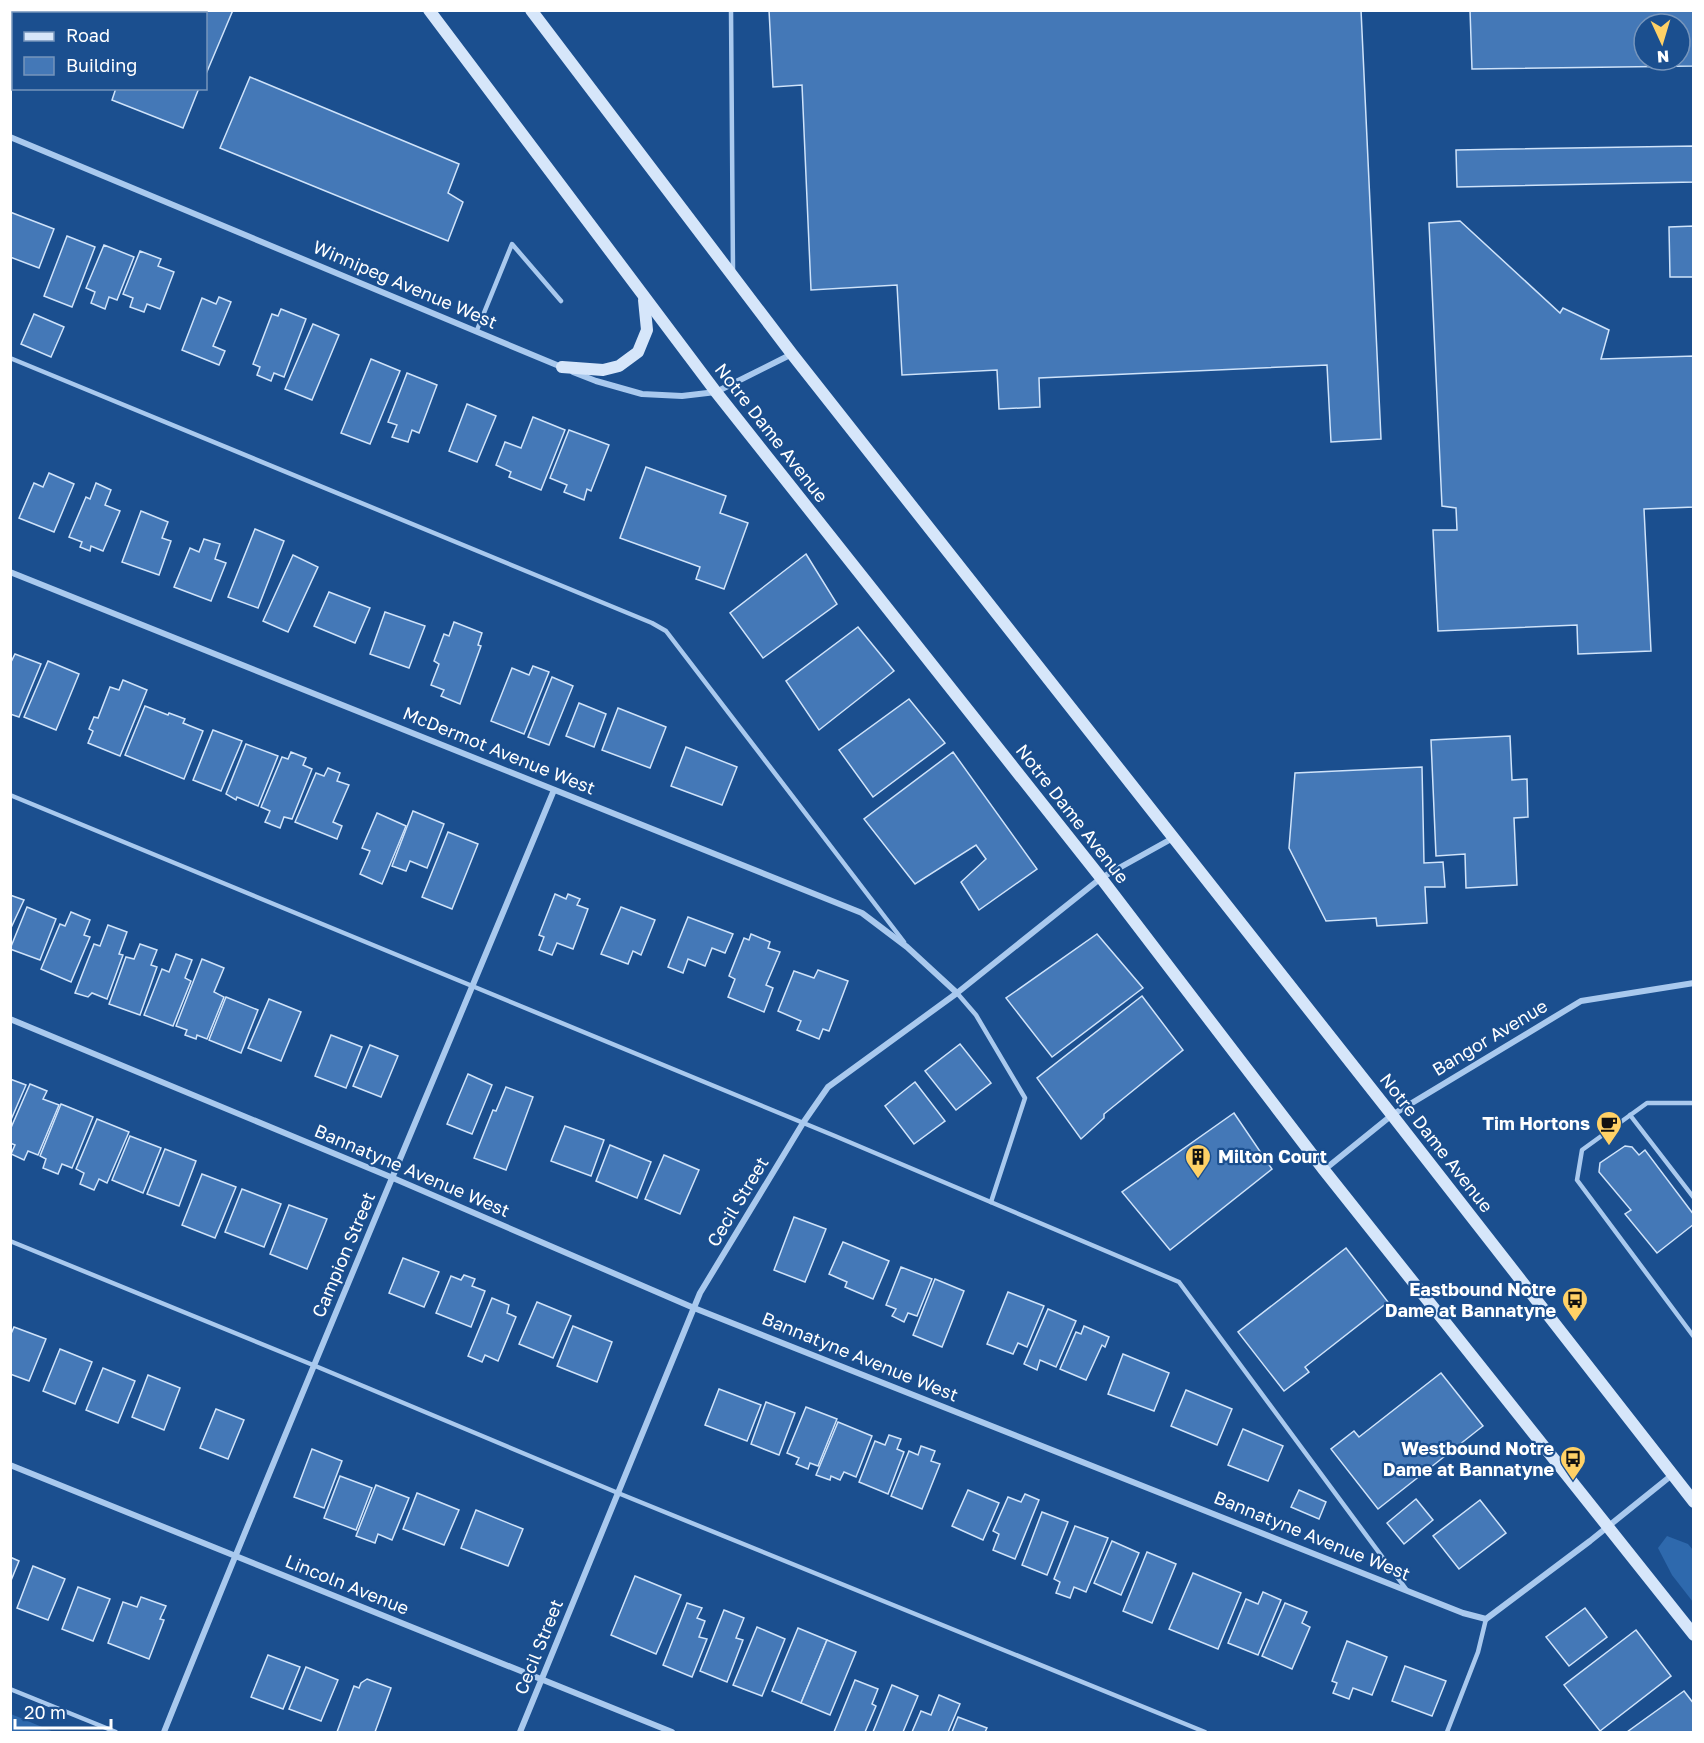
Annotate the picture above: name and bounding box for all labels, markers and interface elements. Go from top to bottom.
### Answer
legend [12,12,207,90]
north arrow [1632,12,1692,72]
text: Road [66,24,110,46]
text: N [1656,47,1670,67]
text: Building [66,54,137,76]
street label: Winnipeg Avenue West [310,235,501,333]
street label: Notre Dame Avenue [711,358,833,506]
street label: McDermot Avenue West [400,701,599,799]
street label: Notre Dame Avenue [1012,739,1134,887]
street label: Bangor Avenue [1428,994,1551,1080]
street label: Notre Dame Avenue [1376,1068,1498,1216]
cafe icon: Tim Hortons [1594,1109,1624,1147]
place label: Tim Hortons [1482,1112,1590,1134]
street label: Bannatyne Avenue West [312,1119,513,1221]
building icon: Milton Court [1183,1142,1213,1180]
place label: Milton Court [1218,1145,1327,1167]
street label: Cecil Street [702,1153,773,1250]
street label: Campion Street [307,1189,379,1321]
place label: Eastbound Notre Dame at Bannatyne [1385,1278,1556,1321]
bus stop icon: Eastbound Notre Dame at Bannatyne [1560,1285,1590,1323]
street label: Bannatyne Avenue West [759,1307,962,1406]
place label: Westbound Notre Dame at Bannatyne [1383,1437,1554,1480]
bus stop icon: Westbound Notre Dame at Bannatyne [1558,1444,1588,1482]
street label: Bannatyne Avenue West [1211,1486,1414,1585]
street label: Lincoln Avenue [282,1549,413,1619]
street label: Cecil Street [509,1596,567,1698]
scale bar [15,1692,111,1730]
text: 20 m [24,1701,66,1723]

